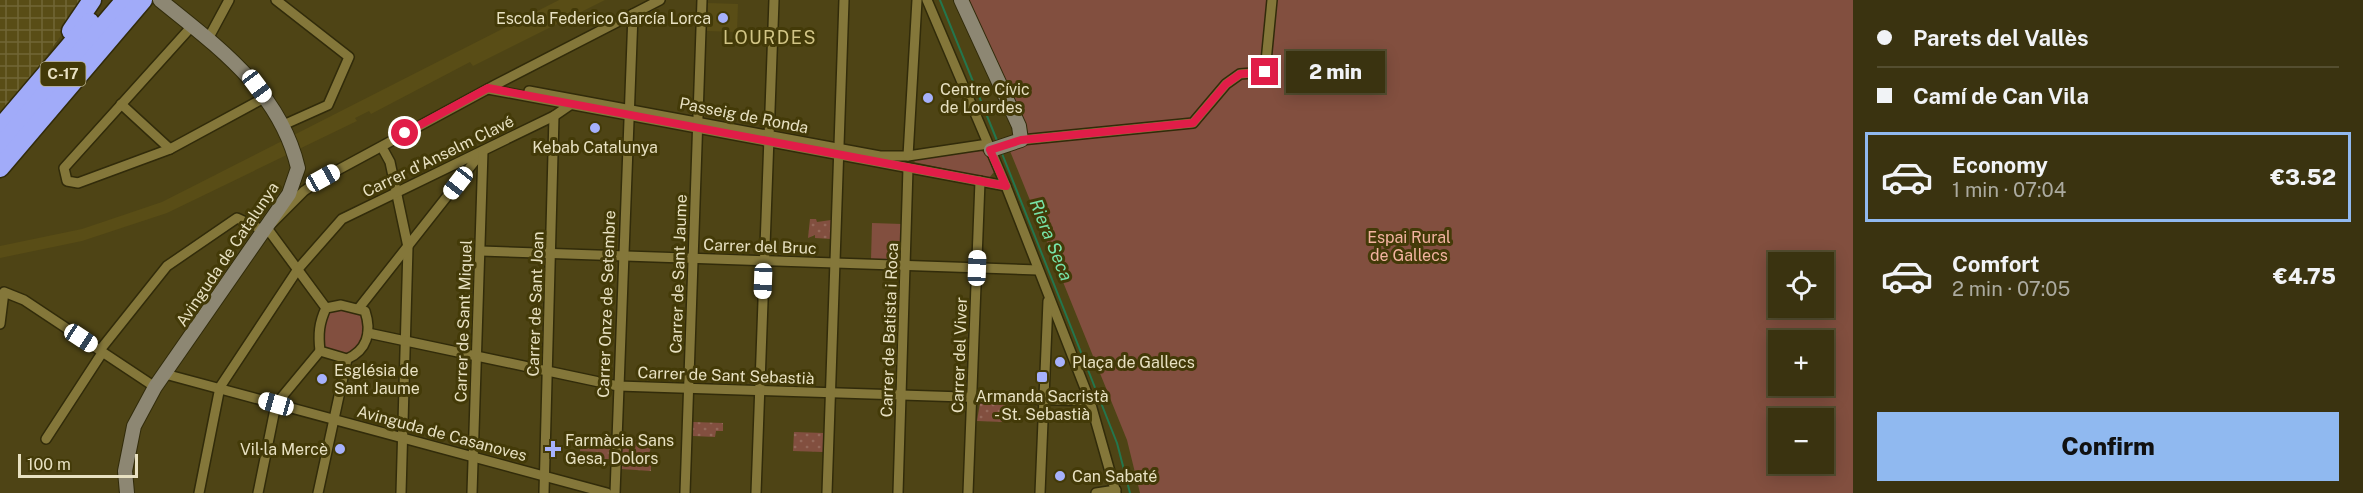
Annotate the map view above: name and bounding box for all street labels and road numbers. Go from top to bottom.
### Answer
road number: C-17 [40,62,86,86]
street label: Passeig de Ronda [678,94,810,137]
street label: Carrer d'Anselm Clavé [359,112,517,201]
street label: Avinguda de Catalunya [172,179,283,330]
street label: Carrer de Sant Jaume [666,194,691,354]
street label: Carrer Onze de Setembre [594,210,619,398]
street label: Carrer de Sant Joan [523,231,548,377]
street label: Carrer del Bruc [703,235,817,258]
street label: Carrer de Sant Miquel [451,239,476,403]
street label: Carrer de Batista i Roca [877,242,902,418]
street label: Carrer del Viver [948,297,971,413]
street label: Carrer de Sant Sebastià [637,363,815,388]
street label: Avinguda de Casanoves [355,402,529,465]

